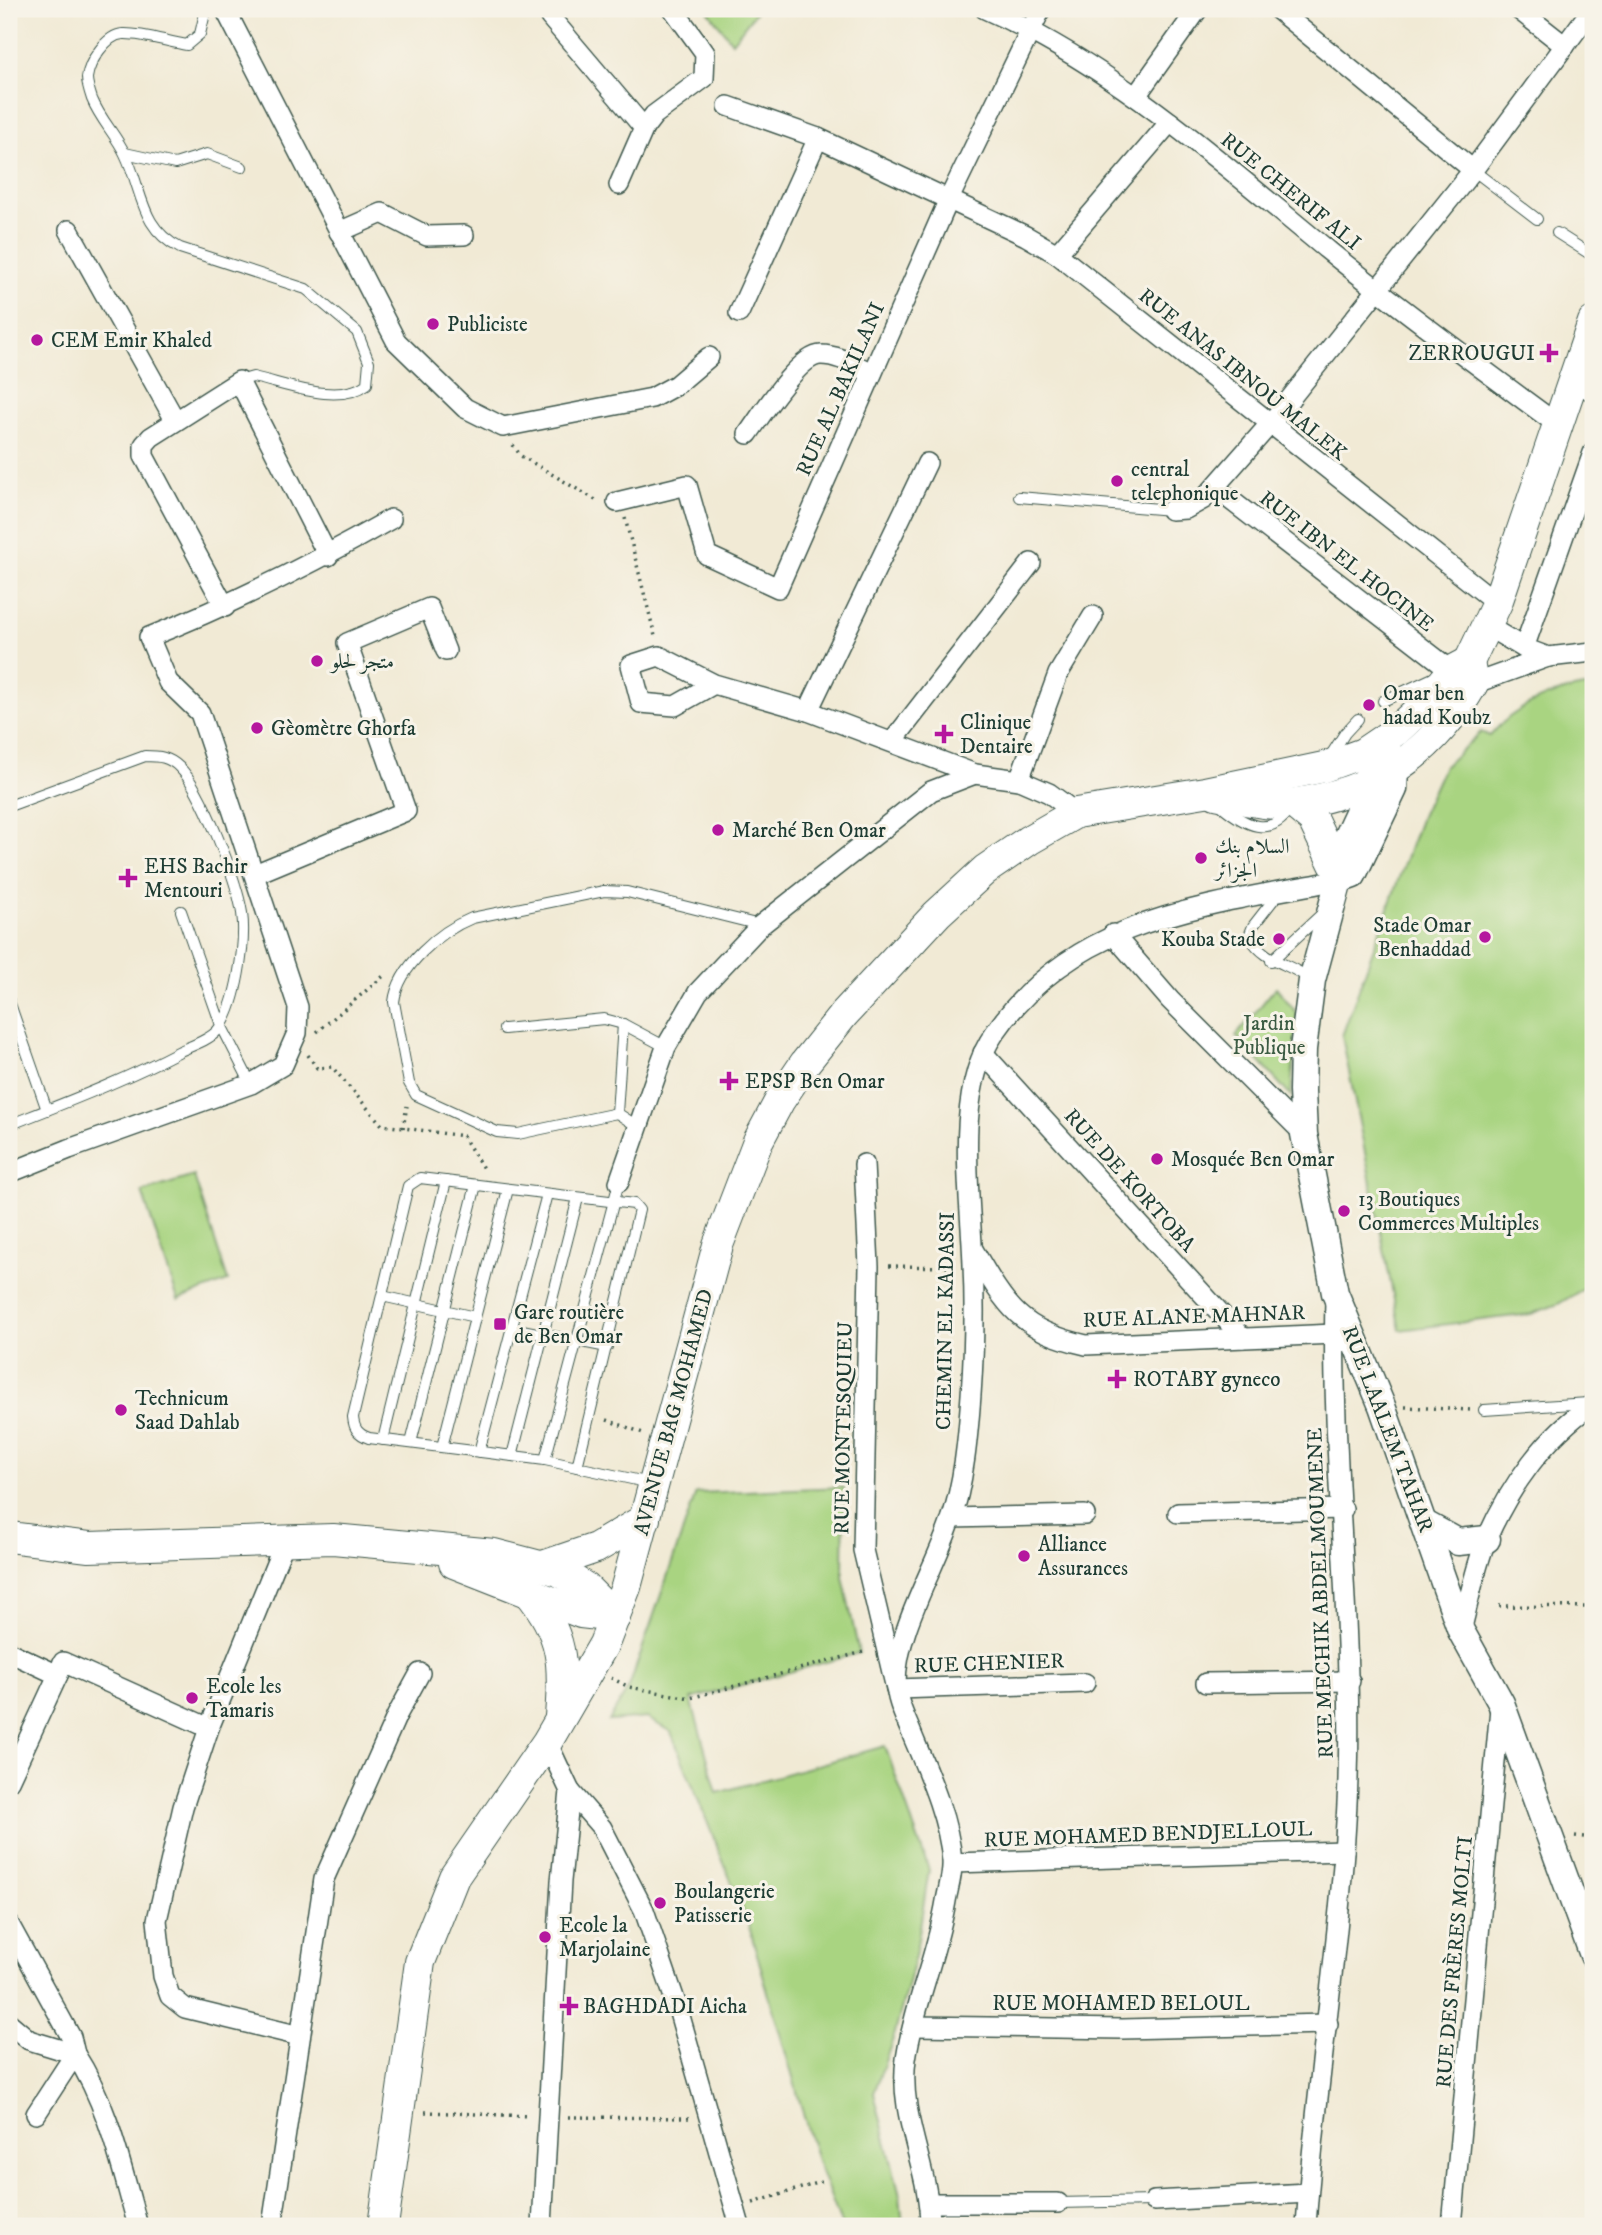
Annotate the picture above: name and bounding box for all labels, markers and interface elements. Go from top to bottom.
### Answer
street label: RUE CHERIF ALI [1215,127,1366,256]
street label: RUE ANAS IBNOU MALEK [1133,283,1352,467]
street label: RUE AL BAKILANI [791,299,891,480]
place label: Publiciste [447,312,528,338]
marker: Publiciste [425,316,441,332]
place label: CEM Emir Khaled [51,328,213,354]
marker: CEM Emir Khaled [29,332,45,348]
place label: ZERROUGUI [1408,341,1535,367]
marker: ZERROUGUI [1541,345,1557,361]
place label: central telephonique [1131,457,1239,507]
marker: central telephonique [1109,473,1125,489]
street label: RUE IBN EL HOCINE [1254,486,1439,638]
place label: متجر لحلو [329,649,394,675]
marker: متجر لحلو [309,653,325,669]
place label: Omar ben hadad Koubz [1383,681,1491,731]
marker: Omar ben hadad Koubz [1361,697,1377,713]
place label: Clinique Dentaire [960,710,1033,760]
place label: Gèomètre Ghorfa [271,716,416,742]
marker: Gèomètre Ghorfa [249,720,265,736]
marker: Clinique Dentaire [934,724,954,744]
place label: Marché Ben Omar [732,818,886,844]
marker: Marché Ben Omar [710,822,726,838]
place label: السلام بنك الجزائر [1213,834,1290,884]
marker: السلام بنك الجزائر [1193,850,1209,866]
place label: EHS Bachir Mentouri [144,854,248,904]
marker: EHS Bachir Mentouri [118,868,138,888]
place label: Stade Omar Benhaddad [1373,913,1472,963]
place label: Kouba Stade [1161,927,1265,953]
marker: Stade Omar Benhaddad [1477,929,1493,945]
marker: Kouba Stade [1271,931,1287,947]
park label: Jardin Publique [1232,1011,1306,1061]
place label: EPSP Ben Omar [745,1069,885,1095]
marker: EPSP Ben Omar [719,1071,739,1091]
street label: RUE DE KORTOBA [1058,1104,1201,1258]
place label: Mosquée Ben Omar [1171,1147,1335,1173]
marker: Mosquée Ben Omar [1149,1151,1165,1167]
place label: 13 Boutiques Commerces Multiples [1358,1187,1539,1237]
marker: 13 Boutiques Commerces Multiples [1336,1203,1352,1219]
street label: CHEMIN EL KADASSI [931,1212,961,1430]
street label: AVENUE BAG MOHAMED [629,1286,719,1538]
place label: Gare routière de Ben Omar [514,1300,624,1350]
street label: RUE ALANE MAHNAR [1082,1300,1306,1334]
marker: Gare routière de Ben Omar [492,1316,508,1332]
street label: RUE MONTESQUIEU [829,1321,859,1535]
street label: RUE LAALEM TAHAR [1336,1323,1438,1536]
place label: ROTABY gyneco [1133,1367,1281,1393]
marker: ROTABY gyneco [1107,1369,1127,1389]
place label: Technicum Saad Dahlab [135,1386,240,1436]
marker: Technicum Saad Dahlab [113,1402,129,1418]
street label: RUE MECHIK ABDELMOUMENE [1302,1427,1340,1759]
place label: Alliance Assurances [1038,1532,1128,1582]
marker: Alliance Assurances [1016,1548,1032,1564]
street label: RUE CHENIER [913,1648,1065,1680]
place label: Ecole les Tamaris [206,1674,281,1724]
marker: Ecole les Tamaris [184,1690,200,1706]
street label: RUE MOHAMED BENDJELLOUL [983,1816,1313,1854]
street label: RUE DES FRÈRES MOLTI [1430,1835,1479,2089]
place label: Boulangerie Patisserie [674,1879,775,1929]
marker: Boulangerie Patisserie [652,1895,668,1911]
place label: Ecole la Marjolaine [559,1913,651,1963]
marker: Ecole la Marjolaine [537,1929,553,1945]
street label: RUE MOHAMED BELOUL [992,1991,1250,2017]
place label: BAGHDADI Aicha [583,1994,747,2020]
marker: BAGHDADI Aicha [561,1998,577,2014]

